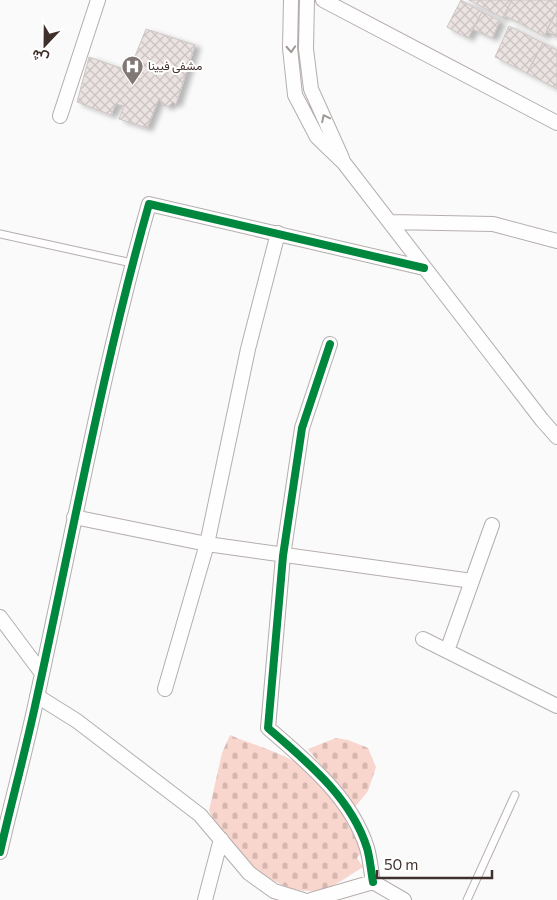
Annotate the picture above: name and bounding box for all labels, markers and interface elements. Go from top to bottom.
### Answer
north arrow [20,20,70,70]
text: ش [29,45,51,69]
one-way arrow [286,45,296,53]
hospital icon: مشفى فيينا [120,54,144,85]
place label: مشفى فيينا [148,58,202,74]
one-way arrow [321,114,331,123]
scale bar [377,848,492,880]
text: 50 m [384,855,418,873]

